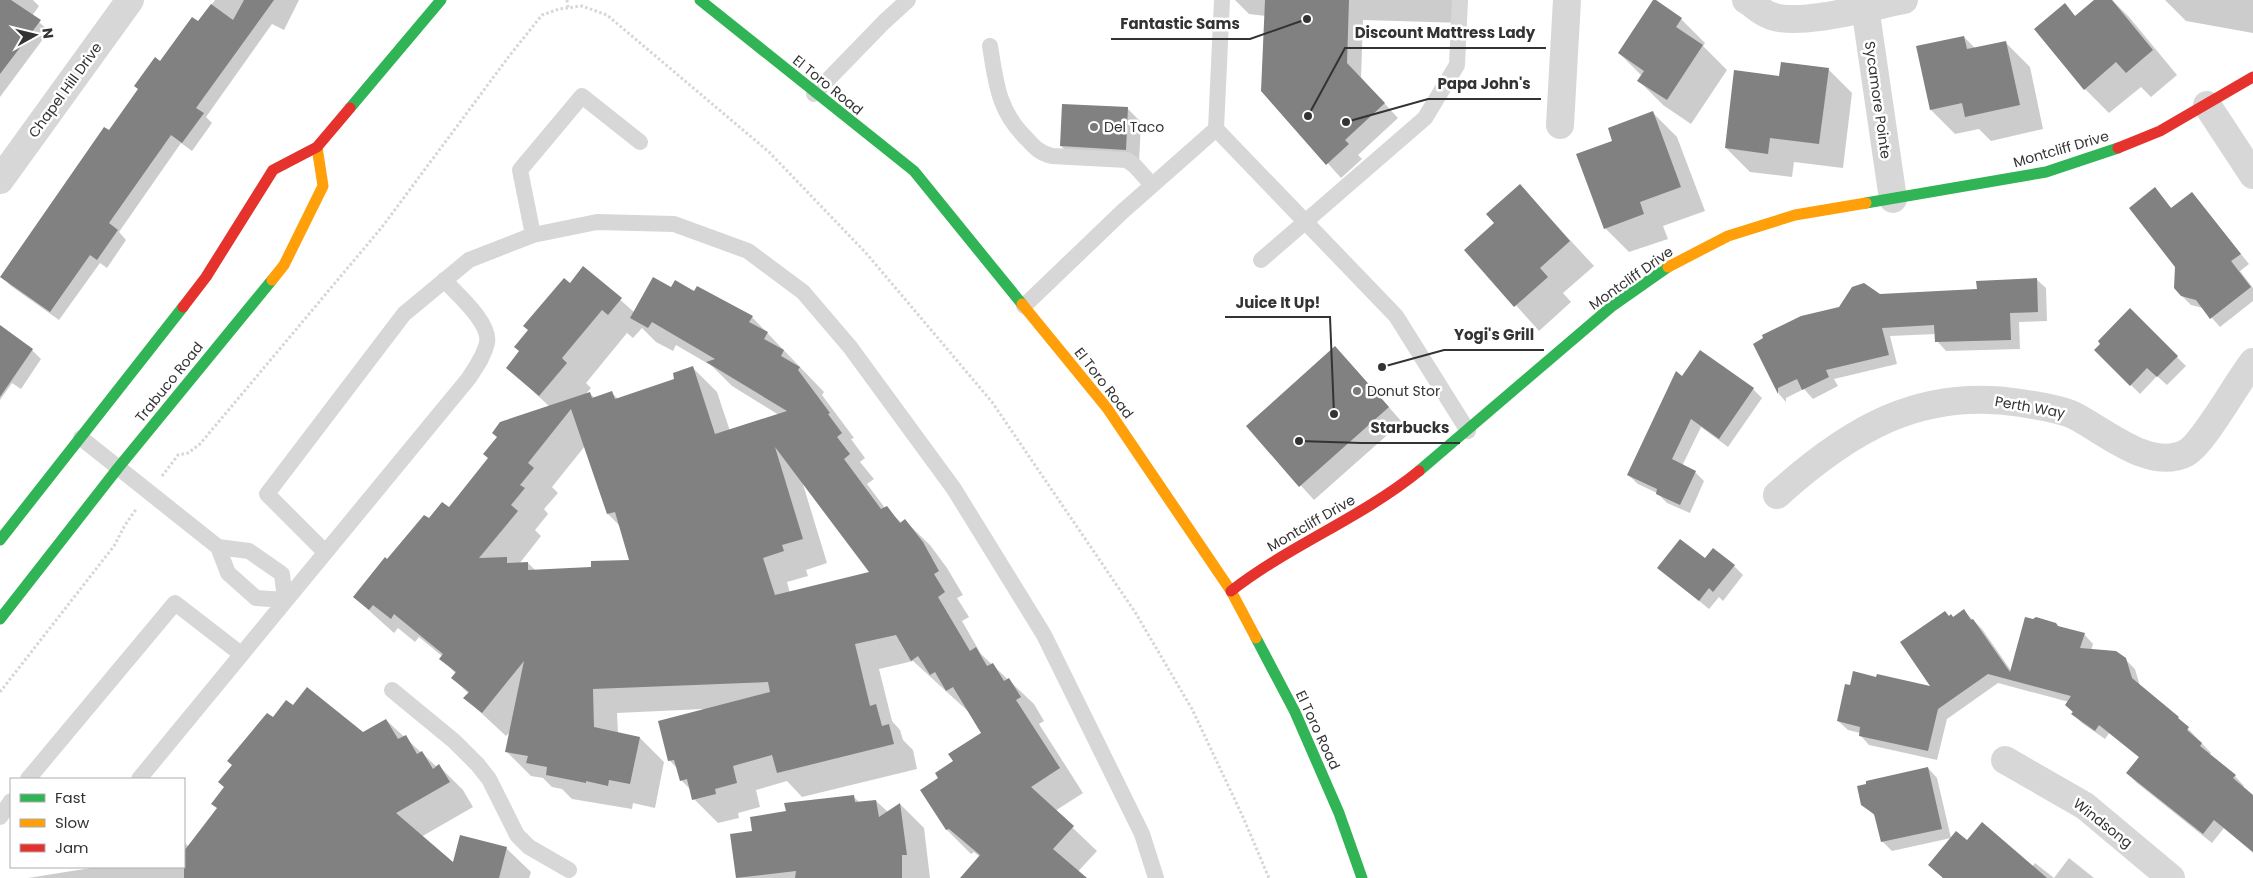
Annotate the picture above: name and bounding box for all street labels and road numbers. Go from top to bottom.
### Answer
street label: Chapel Hill Drive [24,38,107,142]
street label: Sycamore Pointe [1860,40,1896,160]
street label: El Toro Road [789,50,867,120]
street label: Montcliff Drive [2011,126,2111,172]
street label: Montcliff Drive [1585,241,1677,314]
street label: Trabuco Road [130,338,208,426]
street label: El Toro Road [1070,343,1138,423]
street label: Perth Way [1993,391,2067,423]
street label: Montcliff Drive [1263,490,1359,556]
street label: El Toro Road [1291,687,1345,773]
street label: Windsong [2069,793,2137,853]

